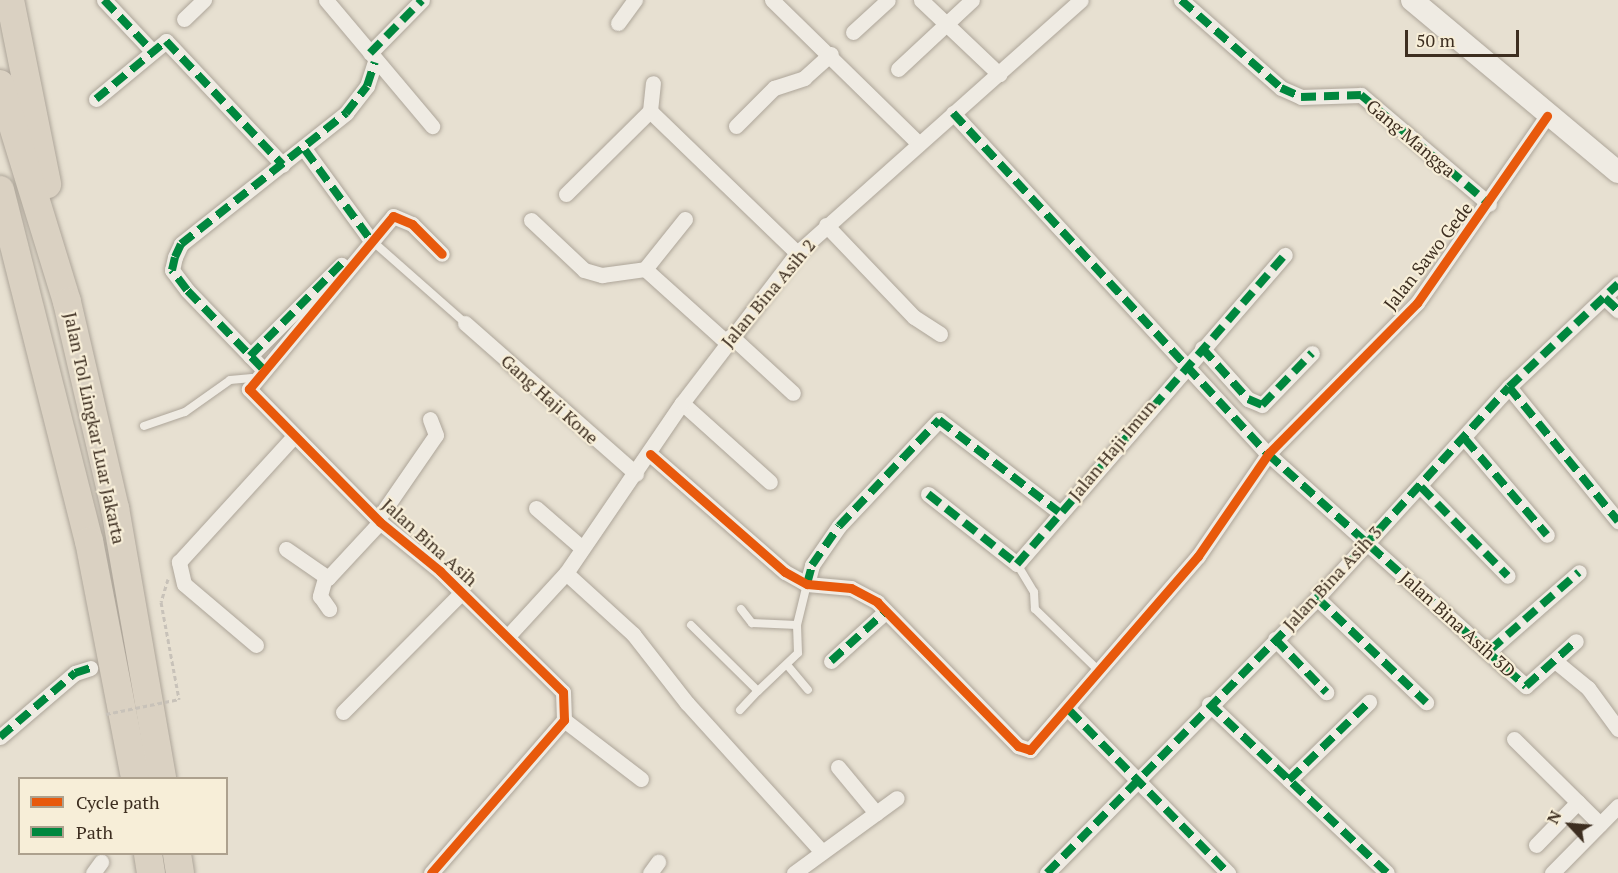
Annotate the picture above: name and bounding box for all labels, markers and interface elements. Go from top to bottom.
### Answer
scale bar [1408,18,1522,56]
text: 50 m [1416,28,1455,52]
street label: Gang Mangga [1362,95,1460,181]
street label: Jalan Sawo Gede [1379,198,1477,314]
street label: Jalan Bina Asih 2 [716,234,820,352]
street label: Jalan Tol Lingkar Luar Jakarta [60,310,130,546]
street label: Gang Haji Kone [497,350,603,448]
street label: Jalan Haji Imun [1064,395,1160,505]
street label: Jalan Bina Asih [378,493,482,591]
street label: Jalan Bina Asih 3 [1278,521,1386,635]
street label: Jalan Bina Asih 3D [1396,566,1520,682]
legend [18,777,228,855]
text: Cycle path [76,790,160,814]
north arrow [1540,795,1600,855]
text: N [1541,807,1566,827]
text: Path [76,820,113,844]

